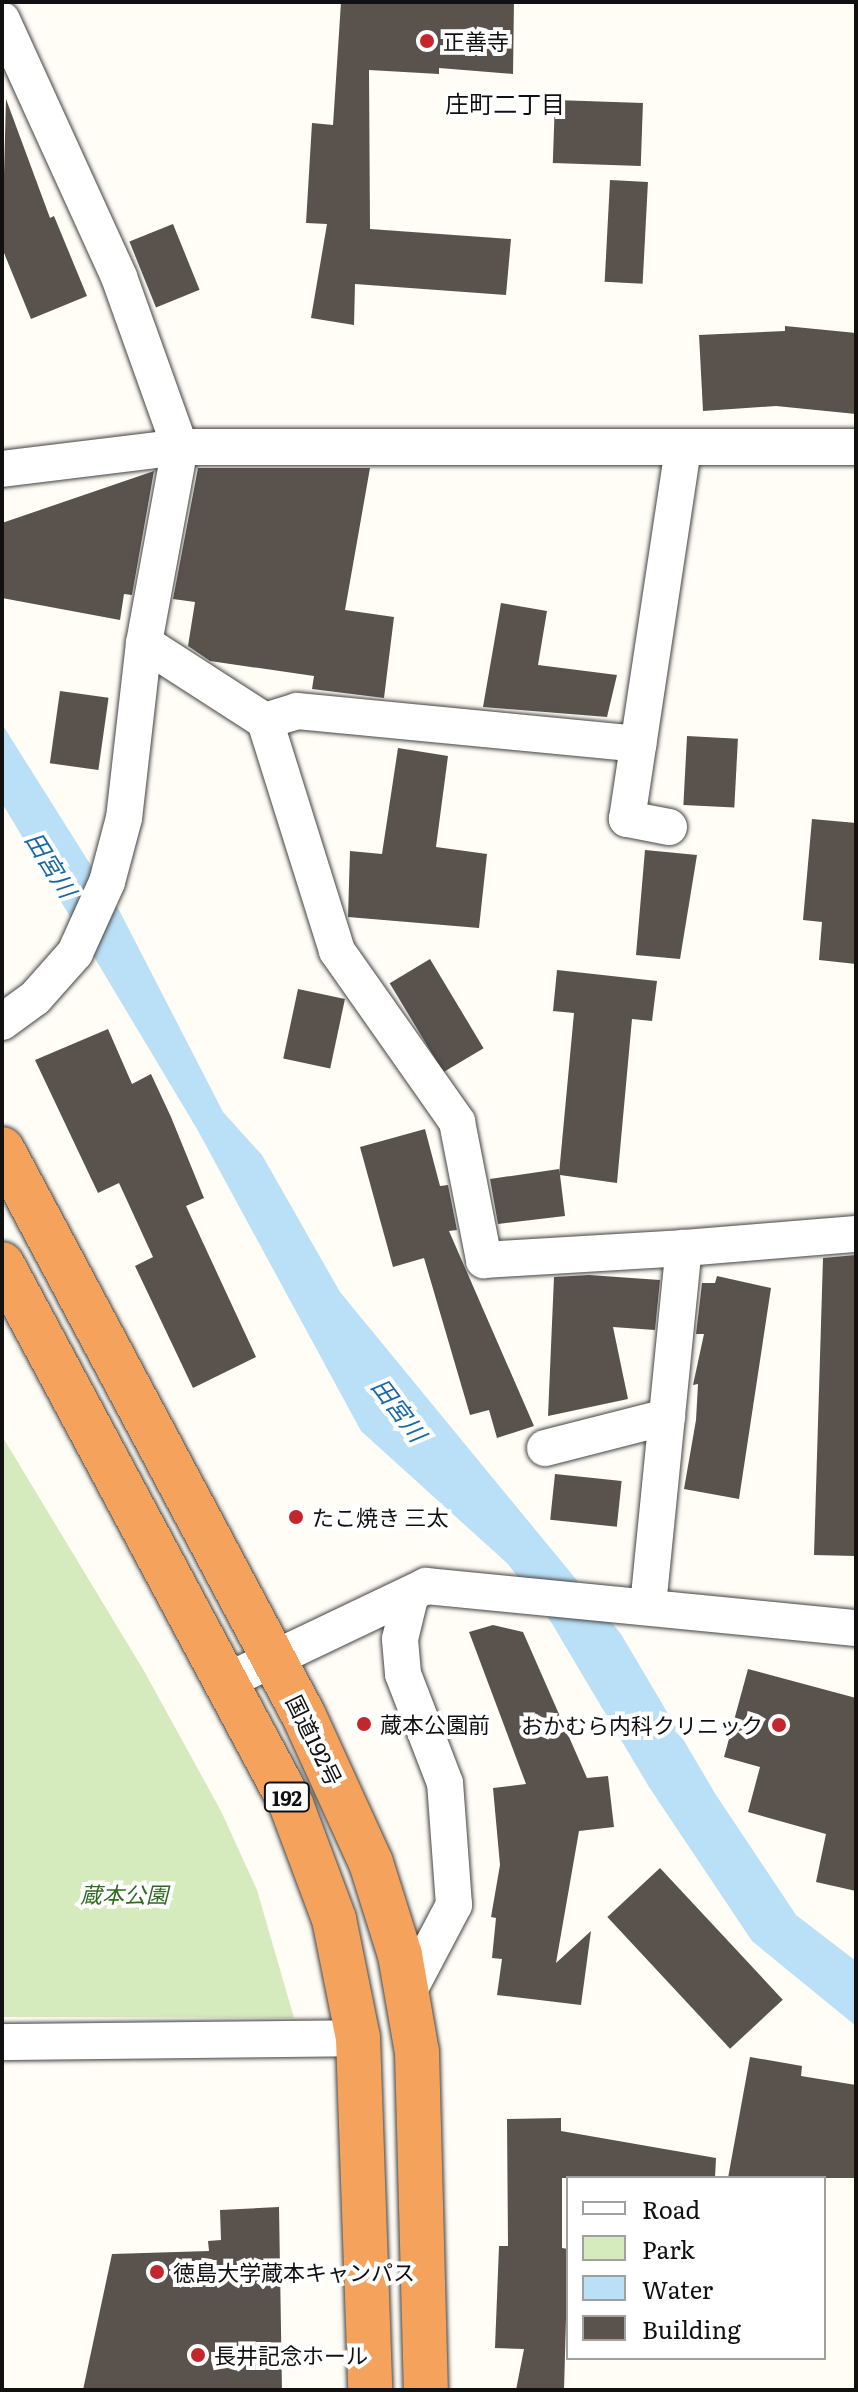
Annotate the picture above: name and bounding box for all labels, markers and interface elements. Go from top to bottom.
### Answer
place label: 正善寺 [443,28,509,54]
marker: 正善寺 [418,32,436,50]
district label: 庄町二丁目 [445,89,565,117]
water label: 田宮川 [21,826,83,902]
water label: 田宮川 [367,1372,433,1446]
place label: たこ焼き 三太 [312,1504,448,1530]
marker: たこ焼き 三太 [287,1508,305,1526]
street label: 国道192号 [282,1690,348,1790]
place label: 蔵本公園前 [380,1711,490,1737]
place label: おかむら内科クリニック [521,1712,763,1738]
marker: 蔵本公園前 [355,1715,373,1733]
marker: おかむら内科クリニック [770,1716,788,1734]
road number: 192 [263,1781,311,1813]
park label: 蔵本公園 [80,1881,168,1907]
legend [566,2176,826,2360]
text: Road [642,2191,700,2226]
text: Park [642,2231,695,2266]
place label: 徳島大学蔵本キャンパス [173,2259,415,2285]
marker: 徳島大学蔵本キャンパス [148,2263,166,2281]
text: Water [642,2271,713,2306]
text: Building [642,2311,741,2346]
place label: 長井記念ホール [214,2342,368,2368]
marker: 長井記念ホール [189,2346,207,2364]

